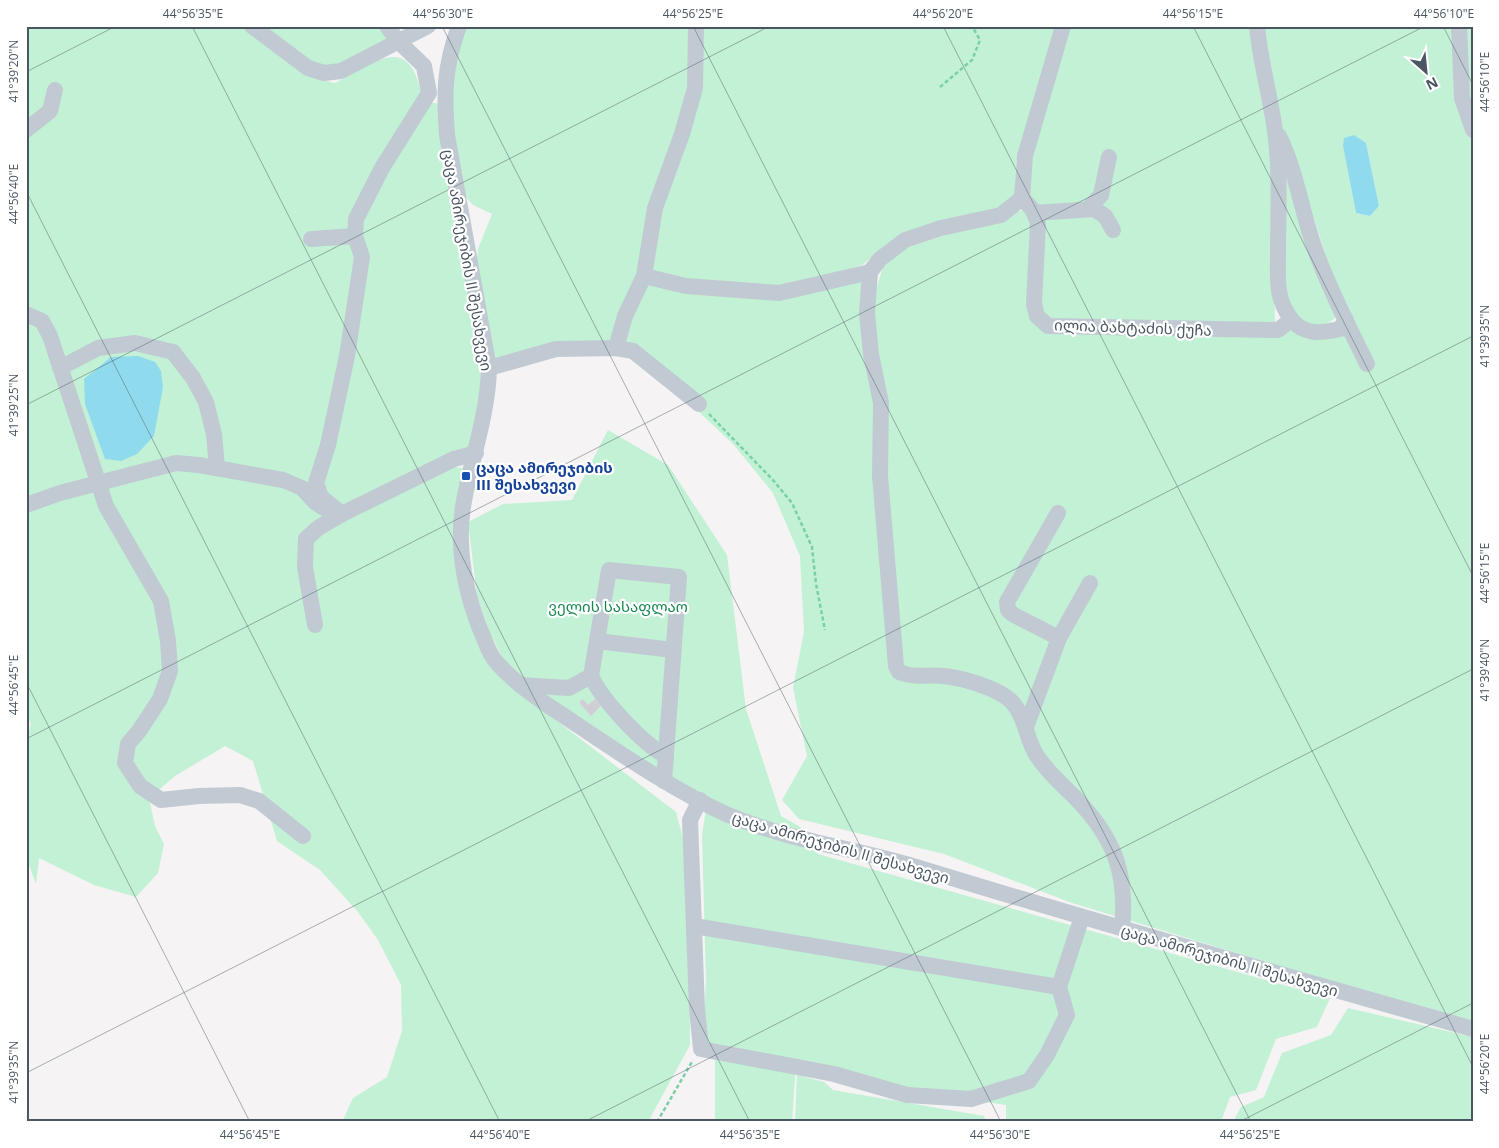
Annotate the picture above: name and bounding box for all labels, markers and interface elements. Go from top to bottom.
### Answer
text: 44°56'35"E [163,5,223,22]
text: 44°56'30"E [413,5,473,22]
text: 44°56'25"E [663,5,723,22]
text: 44°56'20"E [913,5,973,22]
text: 44°56'15"E [1163,5,1223,22]
text: 44°56'10"E [1414,5,1474,22]
text: 41°39'20"N [5,40,22,102]
north arrow [1402,48,1452,98]
text: 44°56'10"E [1476,52,1493,112]
text: N [1423,73,1442,95]
street label: ცაცა ამირეჯიბის II შესახვევი [439,148,497,372]
text: 44°56'40"E [5,164,22,224]
text: 41°39'35"N [1476,305,1493,367]
street label: ილია ბახტაძის ქუჩა [1054,314,1212,340]
text: 41°39'25"N [5,374,22,436]
place label: ცაცა ამირეჯიბის III შესახვევი [476,457,613,494]
marker: ცაცა ამირეჯიბის III შესახვევი [460,470,472,482]
text: 44°56'15"E [1476,543,1493,603]
park label: ველის სასაფლაო [548,596,688,616]
text: 41°39'40"N [1476,639,1493,701]
text: 44°56'45"E [5,655,22,715]
street label: ცაცა ამირეჯიბის II შესახვევი [730,806,952,888]
street label: ცაცა ამირეჯიბის II შესახვევი [1119,919,1341,1001]
text: 44°56'20"E [1476,1034,1493,1094]
text: 41°39'35"N [5,1041,22,1103]
text: 44°56'45"E [220,1126,280,1143]
text: 44°56'40"E [470,1126,530,1143]
text: 44°56'35"E [720,1126,780,1143]
text: 44°56'30"E [970,1126,1030,1143]
text: 44°56'25"E [1220,1126,1280,1143]

